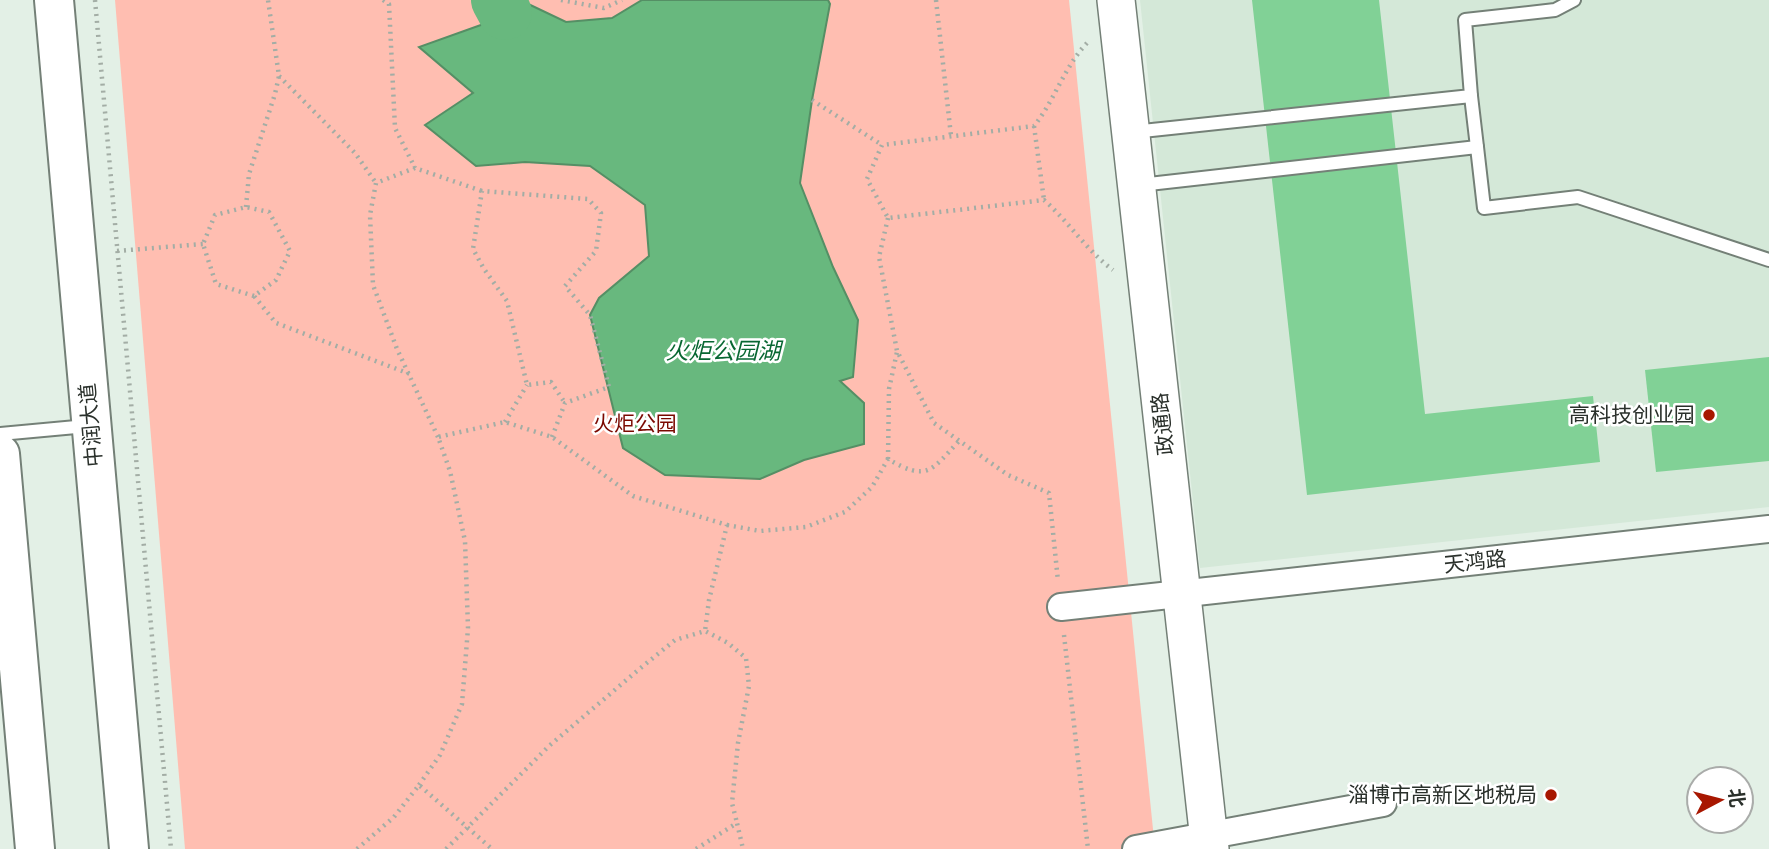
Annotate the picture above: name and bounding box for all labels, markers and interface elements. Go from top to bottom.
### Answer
water label: 火炬公园湖 [666,334,784,366]
street label: 中润大道 [72,382,108,468]
street label: 政通路 [1145,391,1179,457]
place label: 高科技创业园 [1569,400,1695,428]
marker: 高科技创业园 [1701,407,1717,423]
park label: 火炬公园 [593,409,677,437]
street label: 天鸿路 [1442,544,1508,578]
north arrow [1685,765,1755,835]
place label: 淄博市高新区地税局 [1348,780,1537,808]
marker: 淄博市高新区地税局 [1543,787,1559,803]
text: 北 [1723,787,1751,809]

